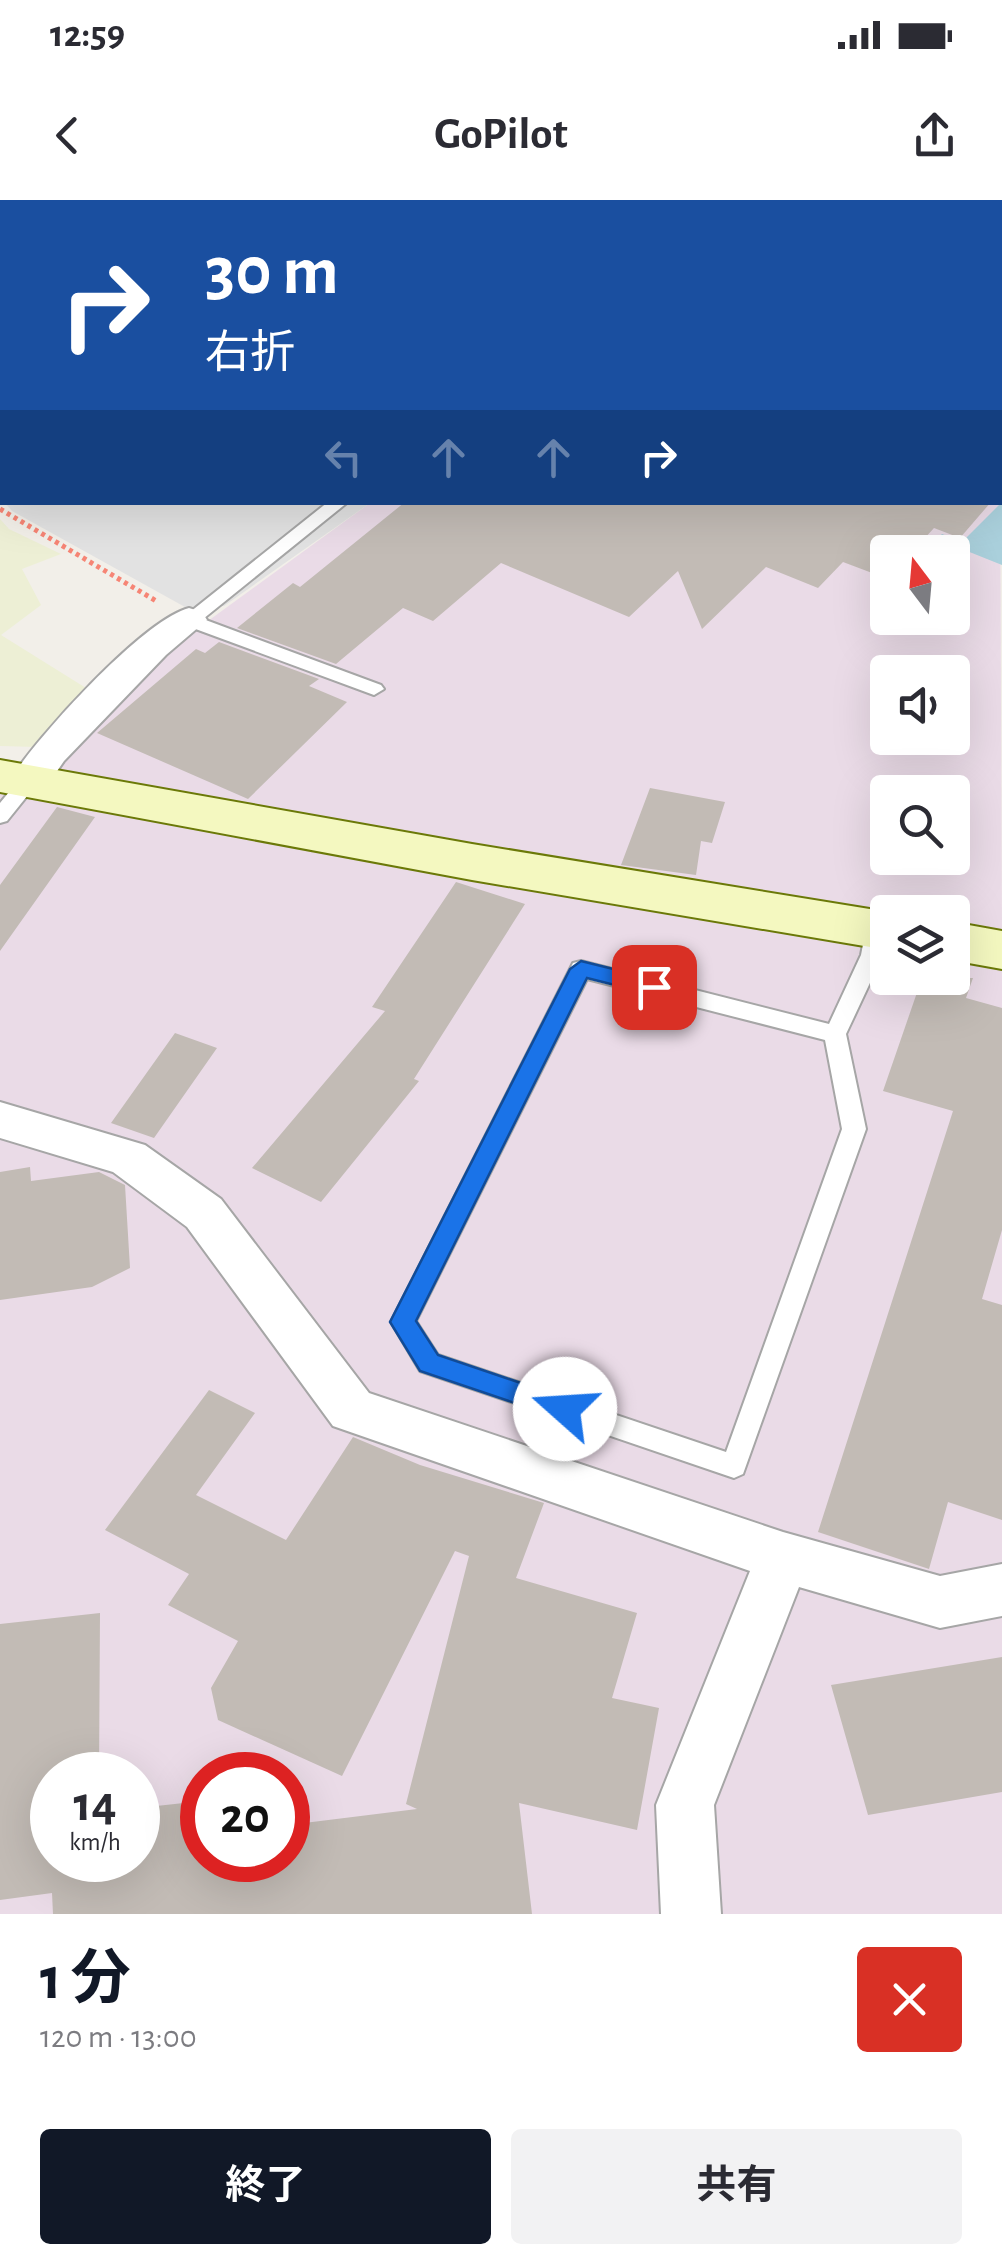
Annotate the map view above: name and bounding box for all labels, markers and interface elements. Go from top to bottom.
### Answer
text: 12:59 [50,16,125,54]
icon: back [40,108,95,163]
icon: share [907,108,962,163]
text: GoPilot [434,112,568,157]
text: 30 m [205,237,339,307]
icon: right [40,240,170,370]
text: 右折 [205,331,295,376]
icon: left [316,430,371,485]
icon: ahead [421,430,476,485]
icon: ahead [526,430,581,485]
icon: right [631,430,686,485]
north arrow [870,535,970,635]
map controls [870,535,970,995]
button: sound [870,655,970,755]
button: search [870,775,970,875]
button: layers [870,895,970,995]
pin [612,945,697,1030]
icon: arrive [627,960,682,1015]
position arrow [513,1357,617,1461]
speed limit sign: 20 [180,1752,310,1882]
text: 14 [73,1780,117,1830]
text: km/h [69,1830,121,1855]
button: close [857,1947,962,2052]
text: 1 分 [40,1950,131,2010]
text: 120 m · 13:00 [40,2021,197,2053]
button: 終了 [40,2129,491,2244]
button: 共有 [511,2129,962,2244]

